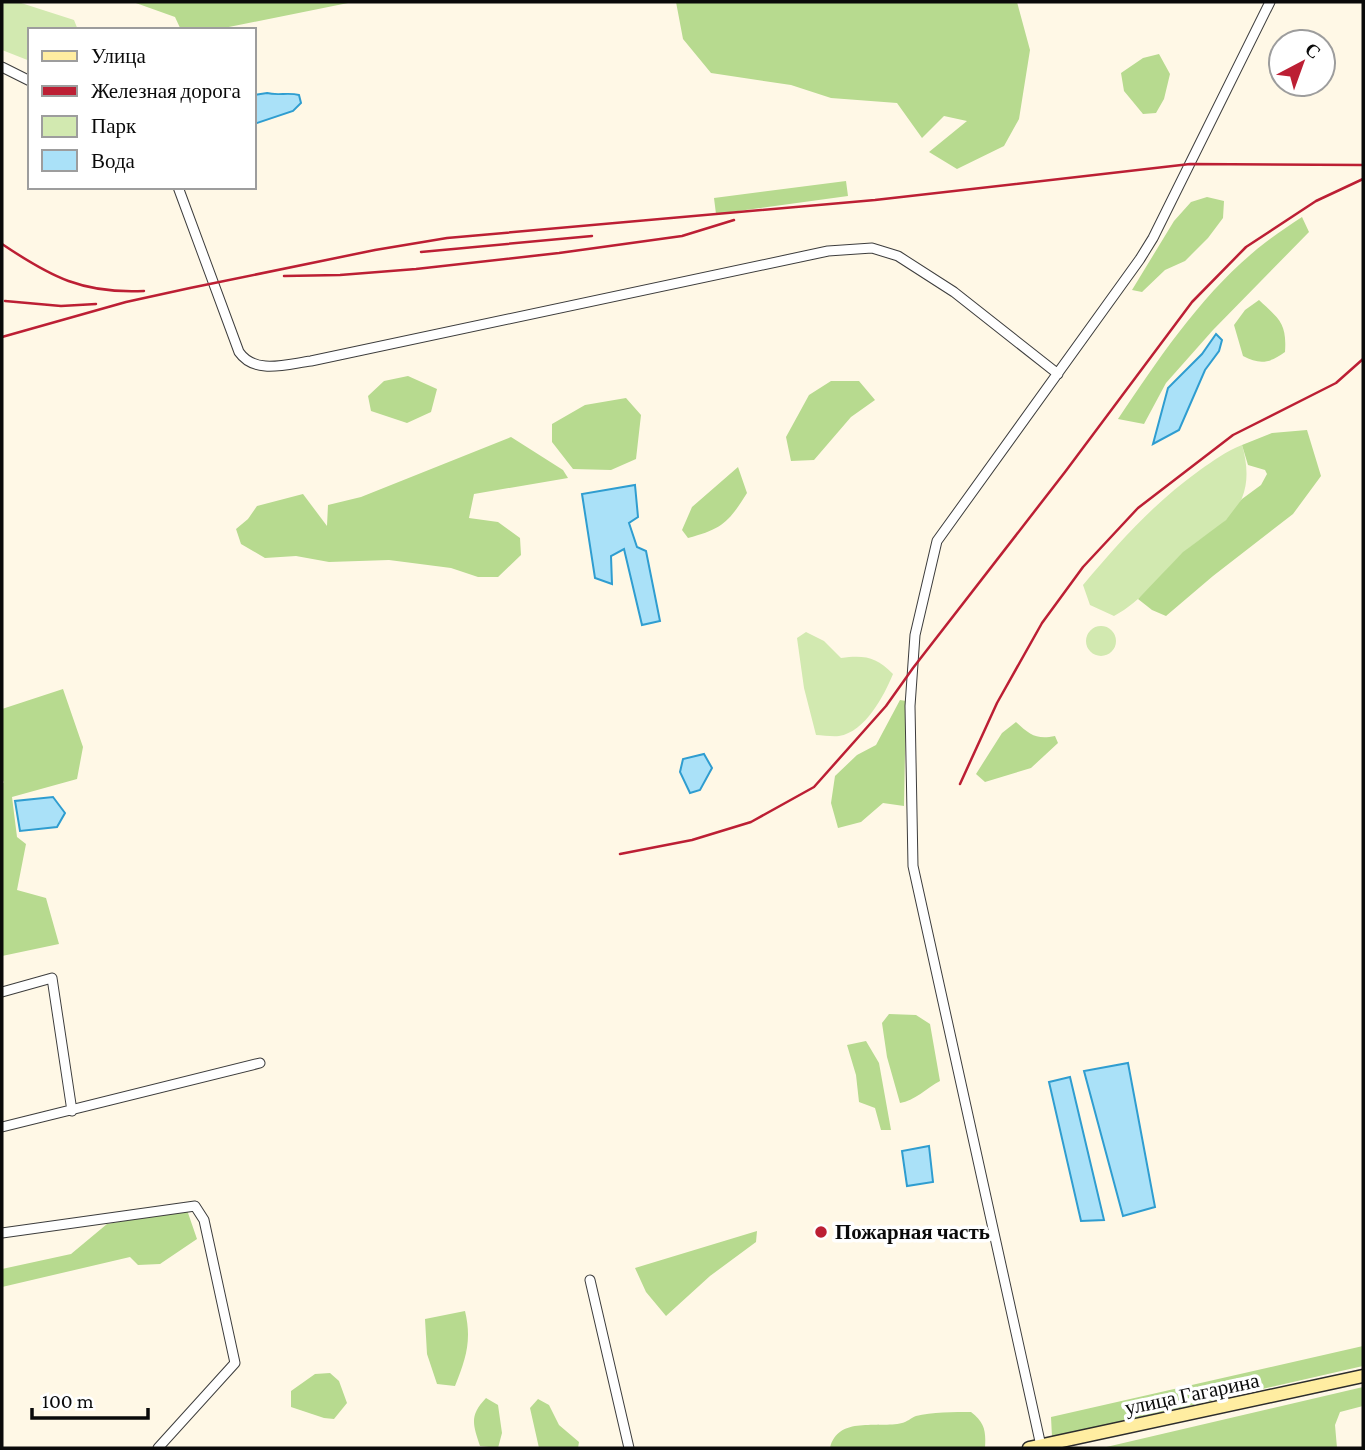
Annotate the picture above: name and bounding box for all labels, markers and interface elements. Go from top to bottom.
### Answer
legend [28,28,256,189]
north arrow [1267,28,1337,98]
text: С [1301,38,1325,63]
text: Улица [91,44,146,68]
text: Железная дорога [91,79,241,103]
text: Парк [91,114,137,138]
text: Вода [91,149,136,173]
place label: Пожарная часть [835,1220,990,1244]
marker: Пожарная часть [813,1224,829,1240]
street label: улица Гагарина [1123,1368,1262,1420]
scale bar [32,1376,147,1420]
text: 100 m [42,1389,94,1413]

